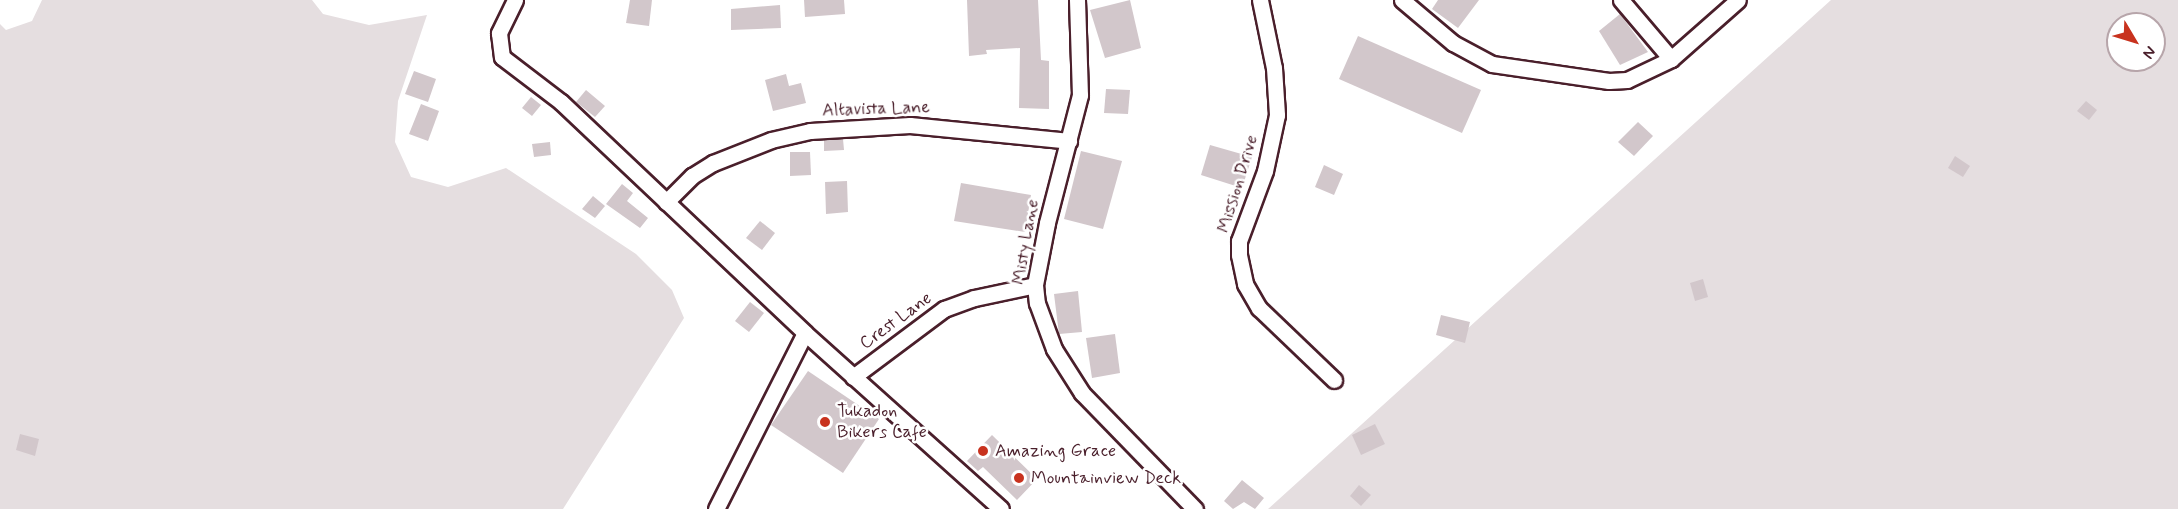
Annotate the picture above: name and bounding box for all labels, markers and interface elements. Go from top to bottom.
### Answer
north arrow [2106,12,2166,72]
text: N [2137,41,2161,63]
street label: Altavista Lane [822,96,930,122]
street label: Mission Drive [1213,133,1263,235]
street label: Misty Lane [1008,199,1044,285]
street label: Crest Lane [856,288,936,354]
place label: Tukadon Bikers Cafe [837,401,930,444]
marker: Tukadon Bikers Cafe [818,415,832,429]
place label: Amazing Grace [995,440,1114,462]
marker: Amazing Grace [976,444,990,458]
place label: Mountainview Deck [1031,467,1181,489]
marker: Mountainview Deck [1012,471,1026,485]

